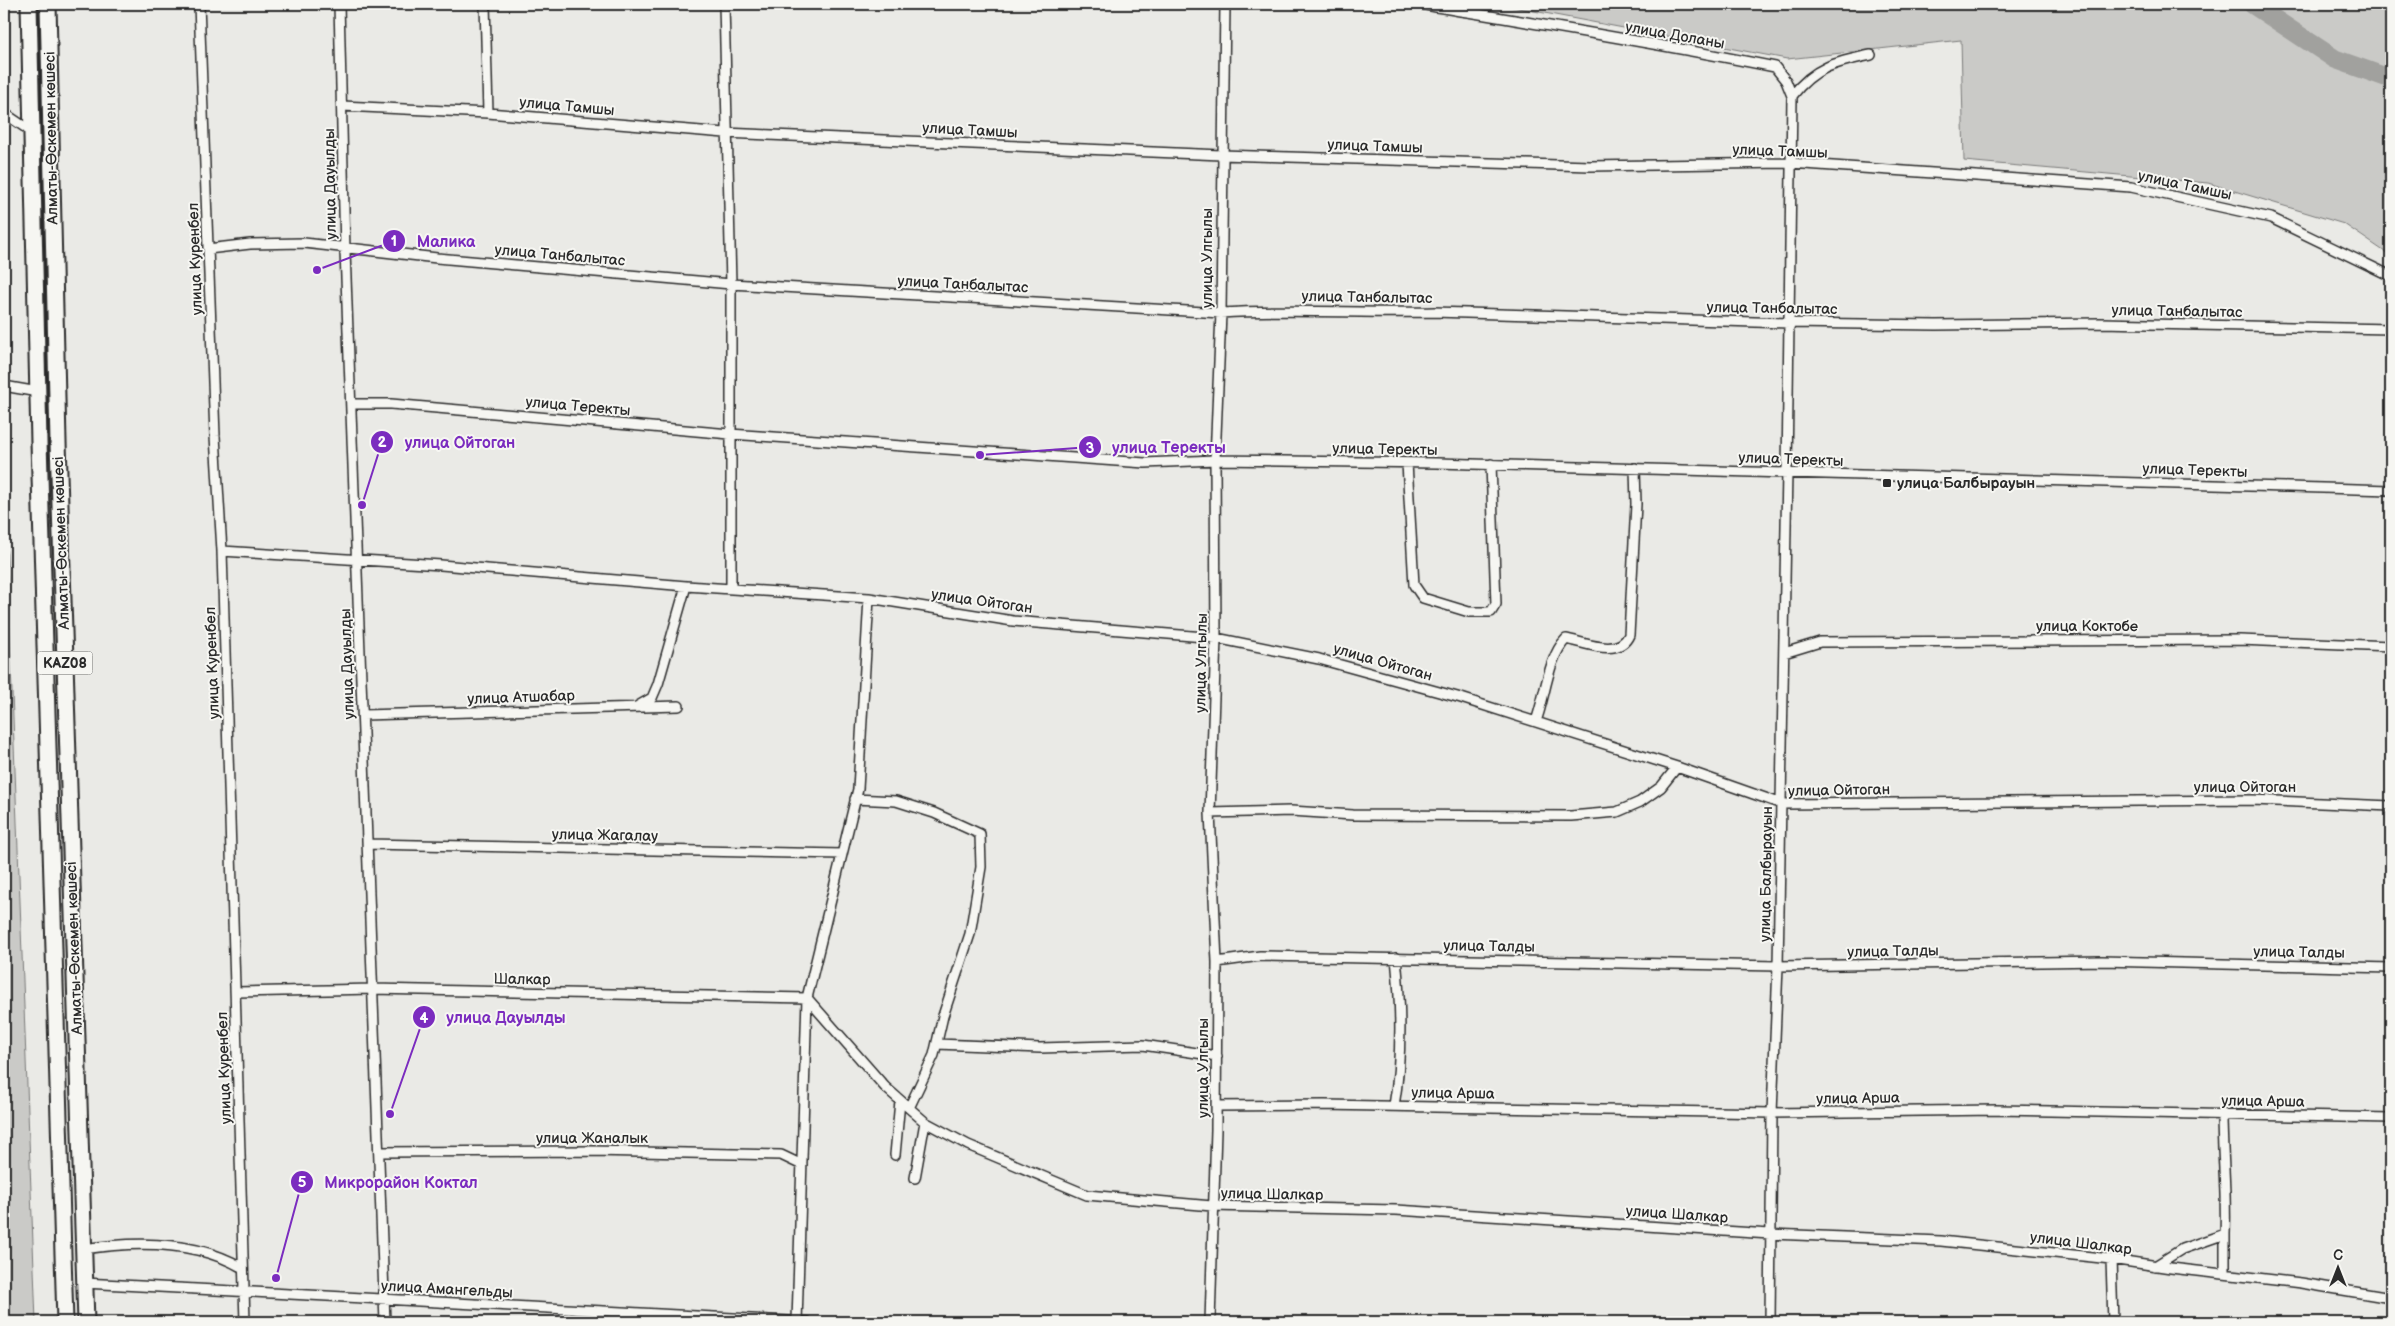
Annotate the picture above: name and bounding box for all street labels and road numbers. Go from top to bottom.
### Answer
street label: улица Доланы [1624,17,1726,54]
street label: Алматы-Өскемен көшесі [40,51,63,226]
street label: улица Тамшы [519,93,615,120]
street label: улица Тамшы [922,119,1018,142]
street label: улица Дауылды [320,128,341,240]
street label: улица Тамшы [1327,135,1423,158]
street label: улица Тамшы [1732,140,1828,163]
street label: улица Тамшы [2136,166,2234,205]
street label: улица Куренбел [184,202,207,316]
street label: улица Улгылы [1198,208,1217,308]
street label: улица Танбалытас [494,240,627,271]
street label: улица Танбалытас [897,272,1029,297]
street label: улица Танбалытас [1301,287,1433,308]
street label: улица Танбалытас [1706,298,1838,319]
street label: улица Танбалытас [2111,301,2243,322]
street label: улица Теректы [525,392,631,421]
street label: улица Теректы [1332,439,1438,460]
street label: улица Теректы [1738,448,1844,471]
street label: Алматы-Өскемен көшесі [49,456,74,631]
street label: улица Теректы [2142,459,2248,482]
street label: улица Ойтоган [930,585,1034,618]
street label: улица Куренбел [201,606,224,720]
street label: улица Дауылды [336,608,359,720]
street label: улица Улгылы [1191,613,1212,713]
street label: улица Коктобе [2036,617,2138,636]
street label: улица Ойтоган [1331,639,1435,686]
road number: KAZ08 [38,651,92,674]
street label: улица Атшабар [467,686,576,709]
street label: улица Ойтоган [2194,778,2296,797]
street label: улица Ойтоган [1788,780,1890,801]
street label: улица Балбырауын [1756,806,1777,942]
street label: улица Жагалау [552,825,658,846]
street label: Алматы-Өскемен көшесі [62,861,87,1036]
street label: улица Талды [1443,936,1535,957]
street label: улица Талды [1847,941,1939,962]
street label: улица Талды [2253,942,2345,963]
street label: Шалкар [493,970,551,990]
street label: улица Куренбел [213,1011,236,1125]
street label: улица Улгылы [1194,1018,1213,1118]
street label: улица Арша [1411,1083,1495,1104]
street label: улица Арша [1816,1088,1900,1109]
street label: улица Арша [2221,1091,2305,1112]
street label: улица Жаналык [536,1129,648,1148]
street label: улица Шалкар [1221,1184,1324,1205]
street label: улица Шалкар [1625,1201,1729,1228]
street label: улица Шалкар [2029,1228,2134,1259]
street label: улица Амангельды [381,1277,513,1302]

